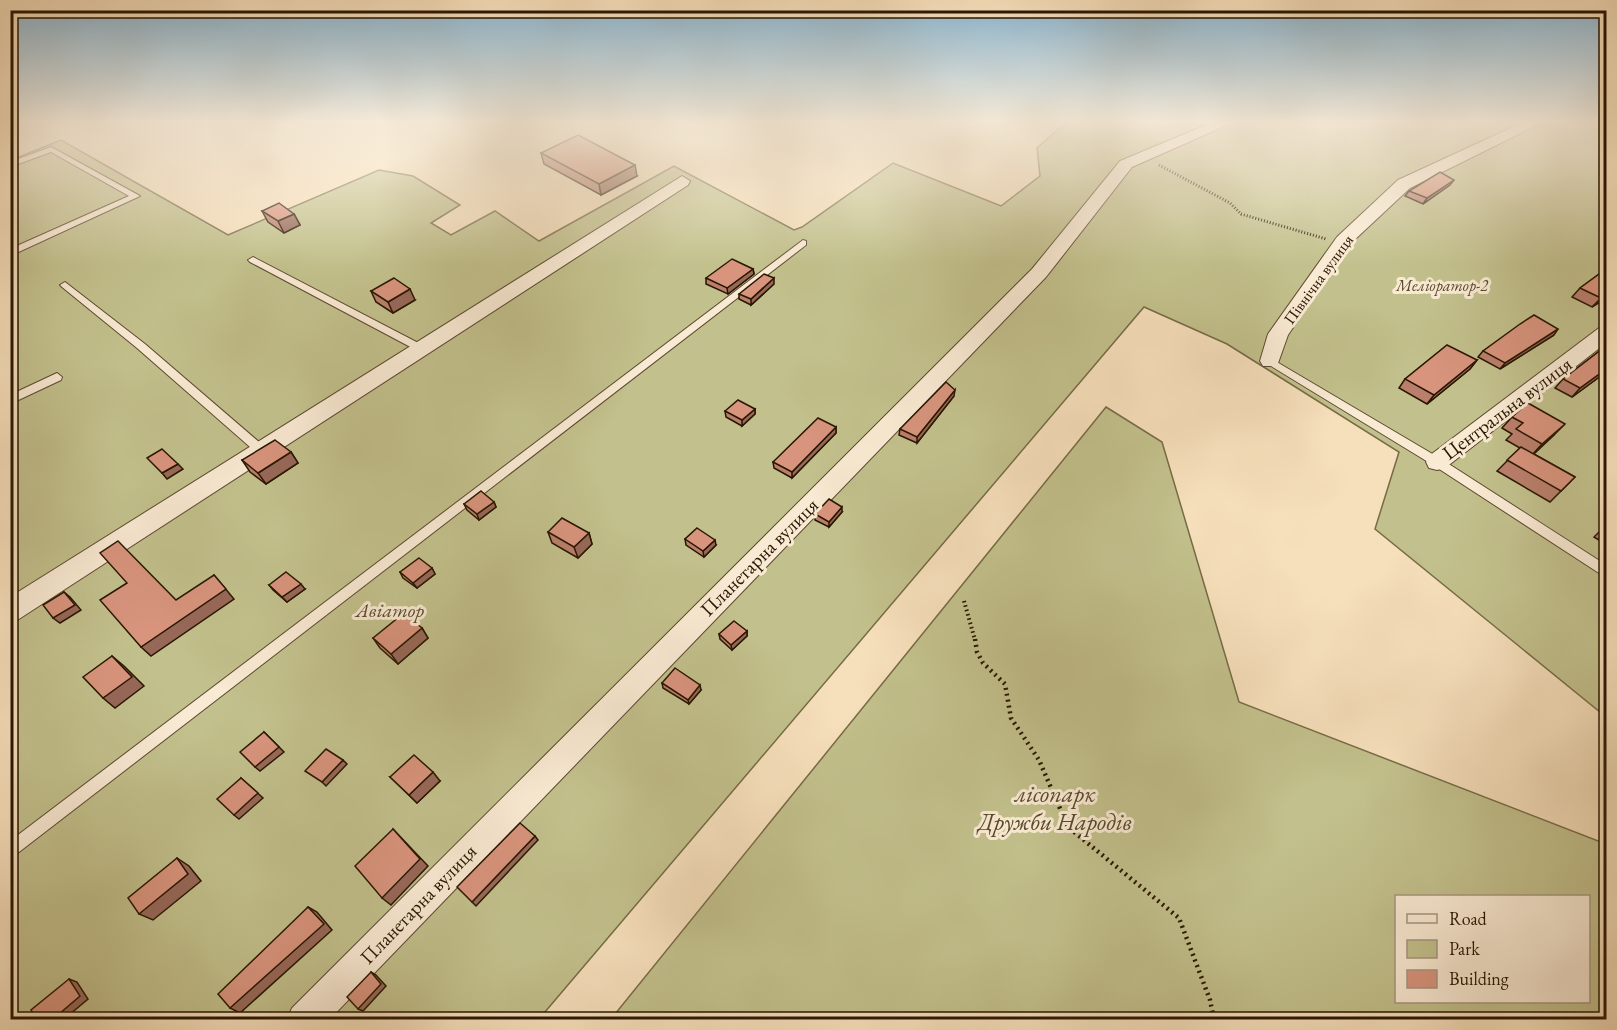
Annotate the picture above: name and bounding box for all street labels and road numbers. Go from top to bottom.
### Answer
street label: Північна вулиця [1279,230,1358,328]
street label: Центральна вулиця [1437,351,1577,465]
street label: Планетарна вулиця [694,492,824,622]
street label: Планетарна вулиця [354,838,482,970]

